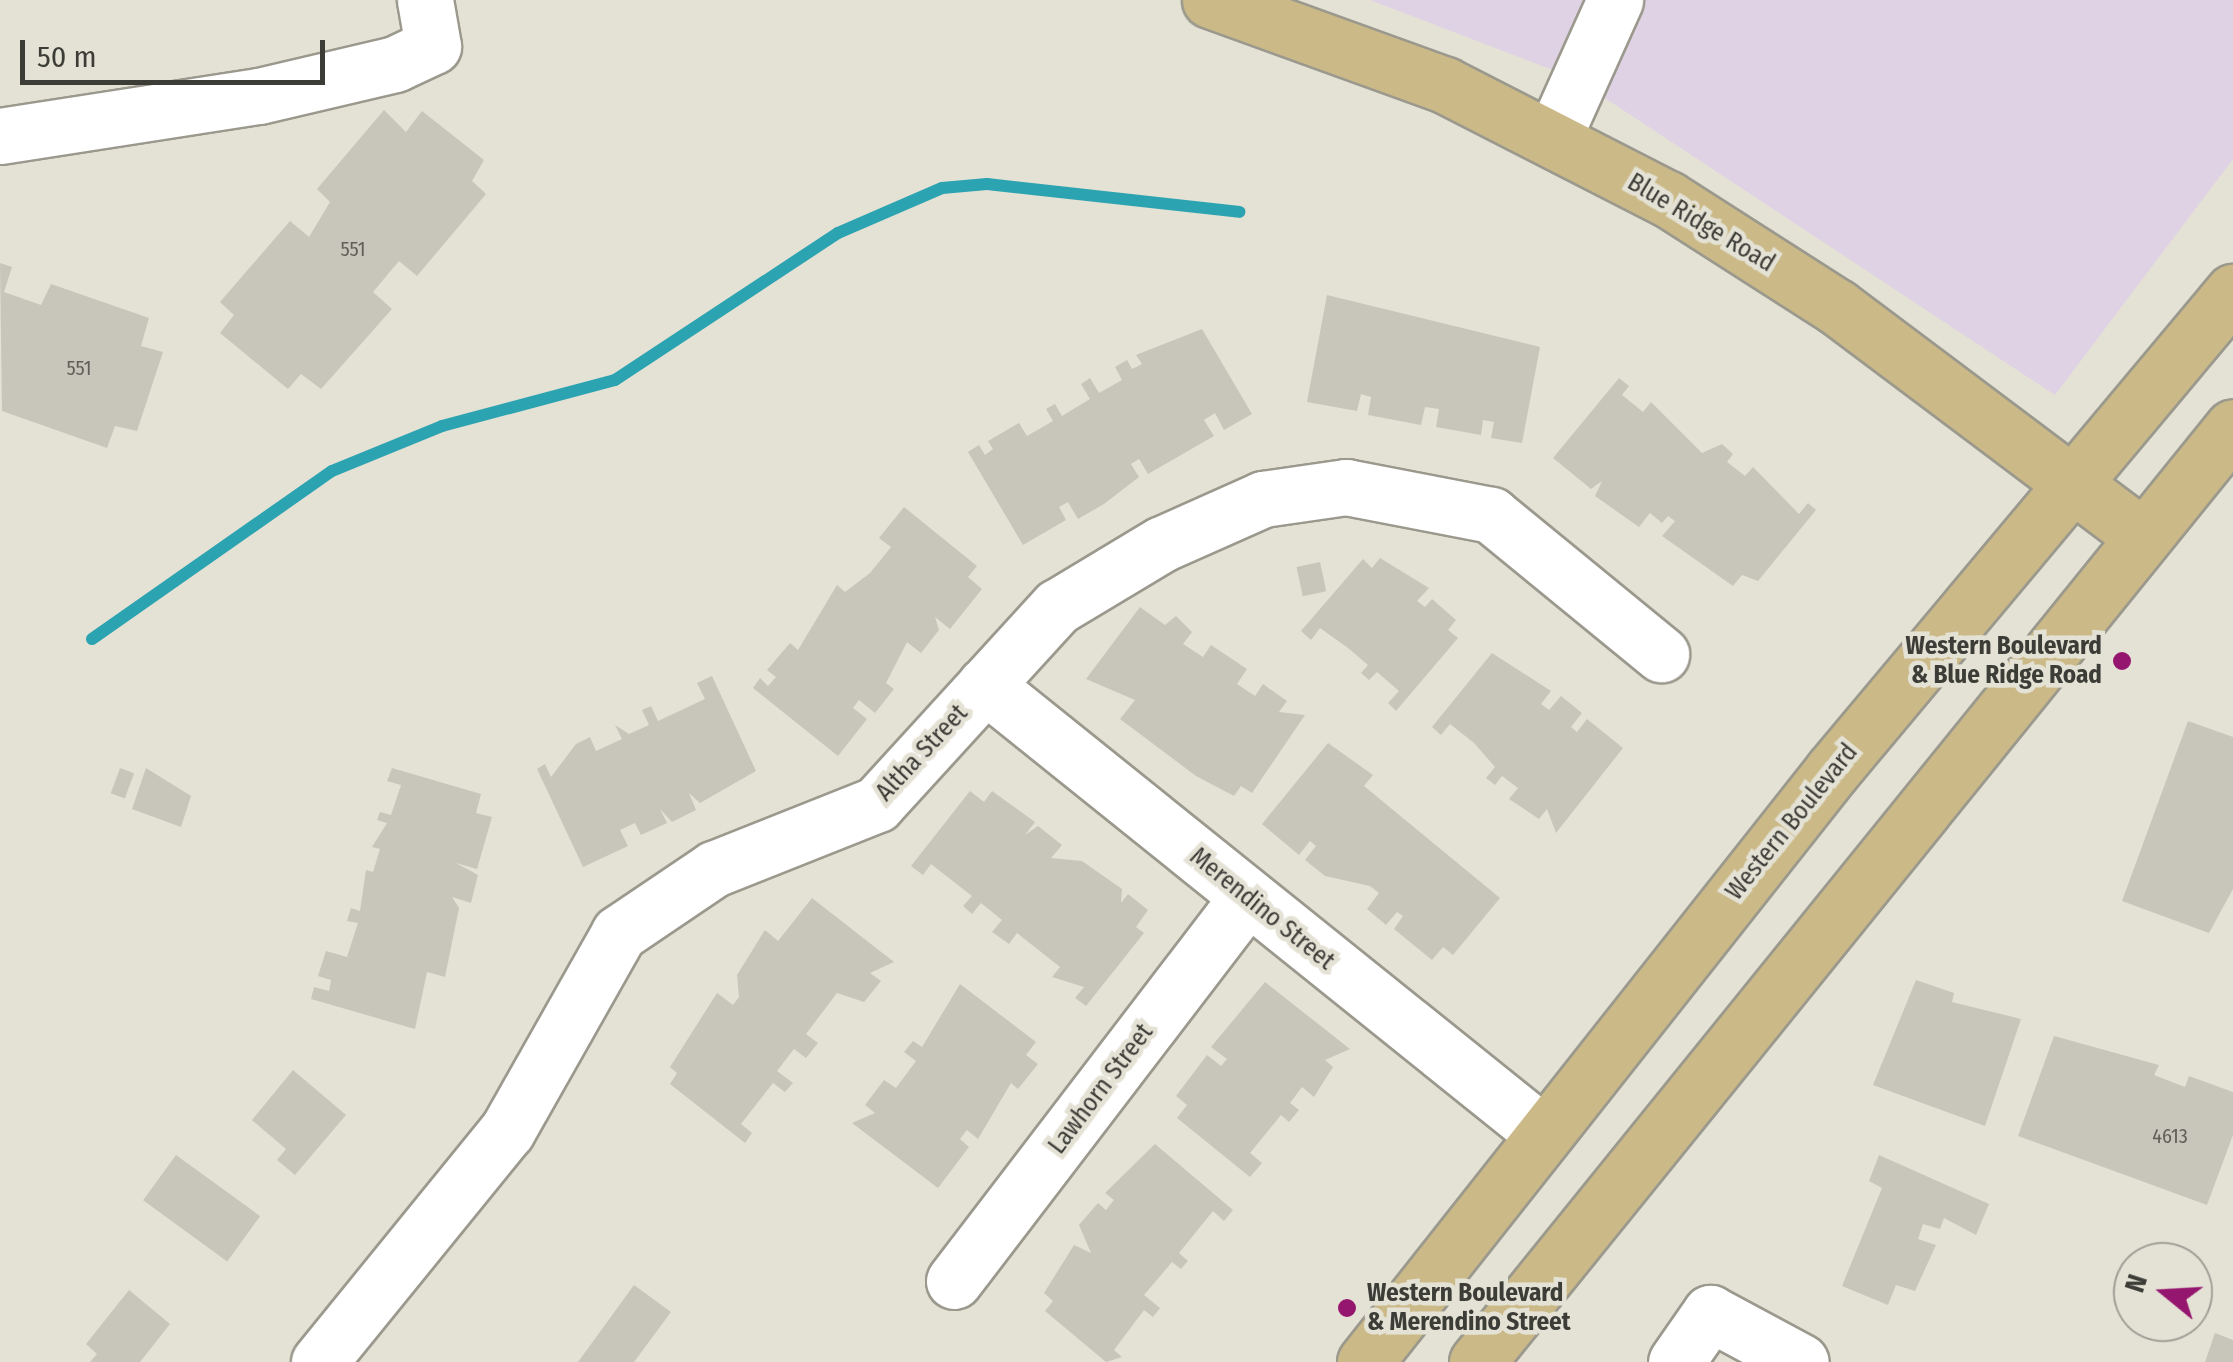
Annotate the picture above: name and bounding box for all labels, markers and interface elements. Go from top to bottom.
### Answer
scale bar [25,20,330,82]
text: 50 m [37,39,97,75]
street label: Blue Ridge Road [1622,167,1780,279]
house number: 551 [340,237,366,261]
house number: 551 [66,356,92,380]
place label: Western Boulevard & Blue Ridge Road [1906,632,2102,691]
marker: Western Boulevard & Blue Ridge Road [2111,650,2133,672]
street label: Altha Street [870,699,974,807]
street label: Western Boulevard [1720,738,1864,906]
street label: Merendino Street [1184,842,1340,976]
street label: Lawhorn Street [1042,1018,1160,1160]
house number: 4613 [2152,1124,2188,1148]
north arrow [2113,1242,2213,1342]
text: N [2118,1270,2154,1296]
place label: Western Boulevard & Merendino Street [1367,1279,1571,1338]
marker: Western Boulevard & Merendino Street [1336,1297,1358,1319]

